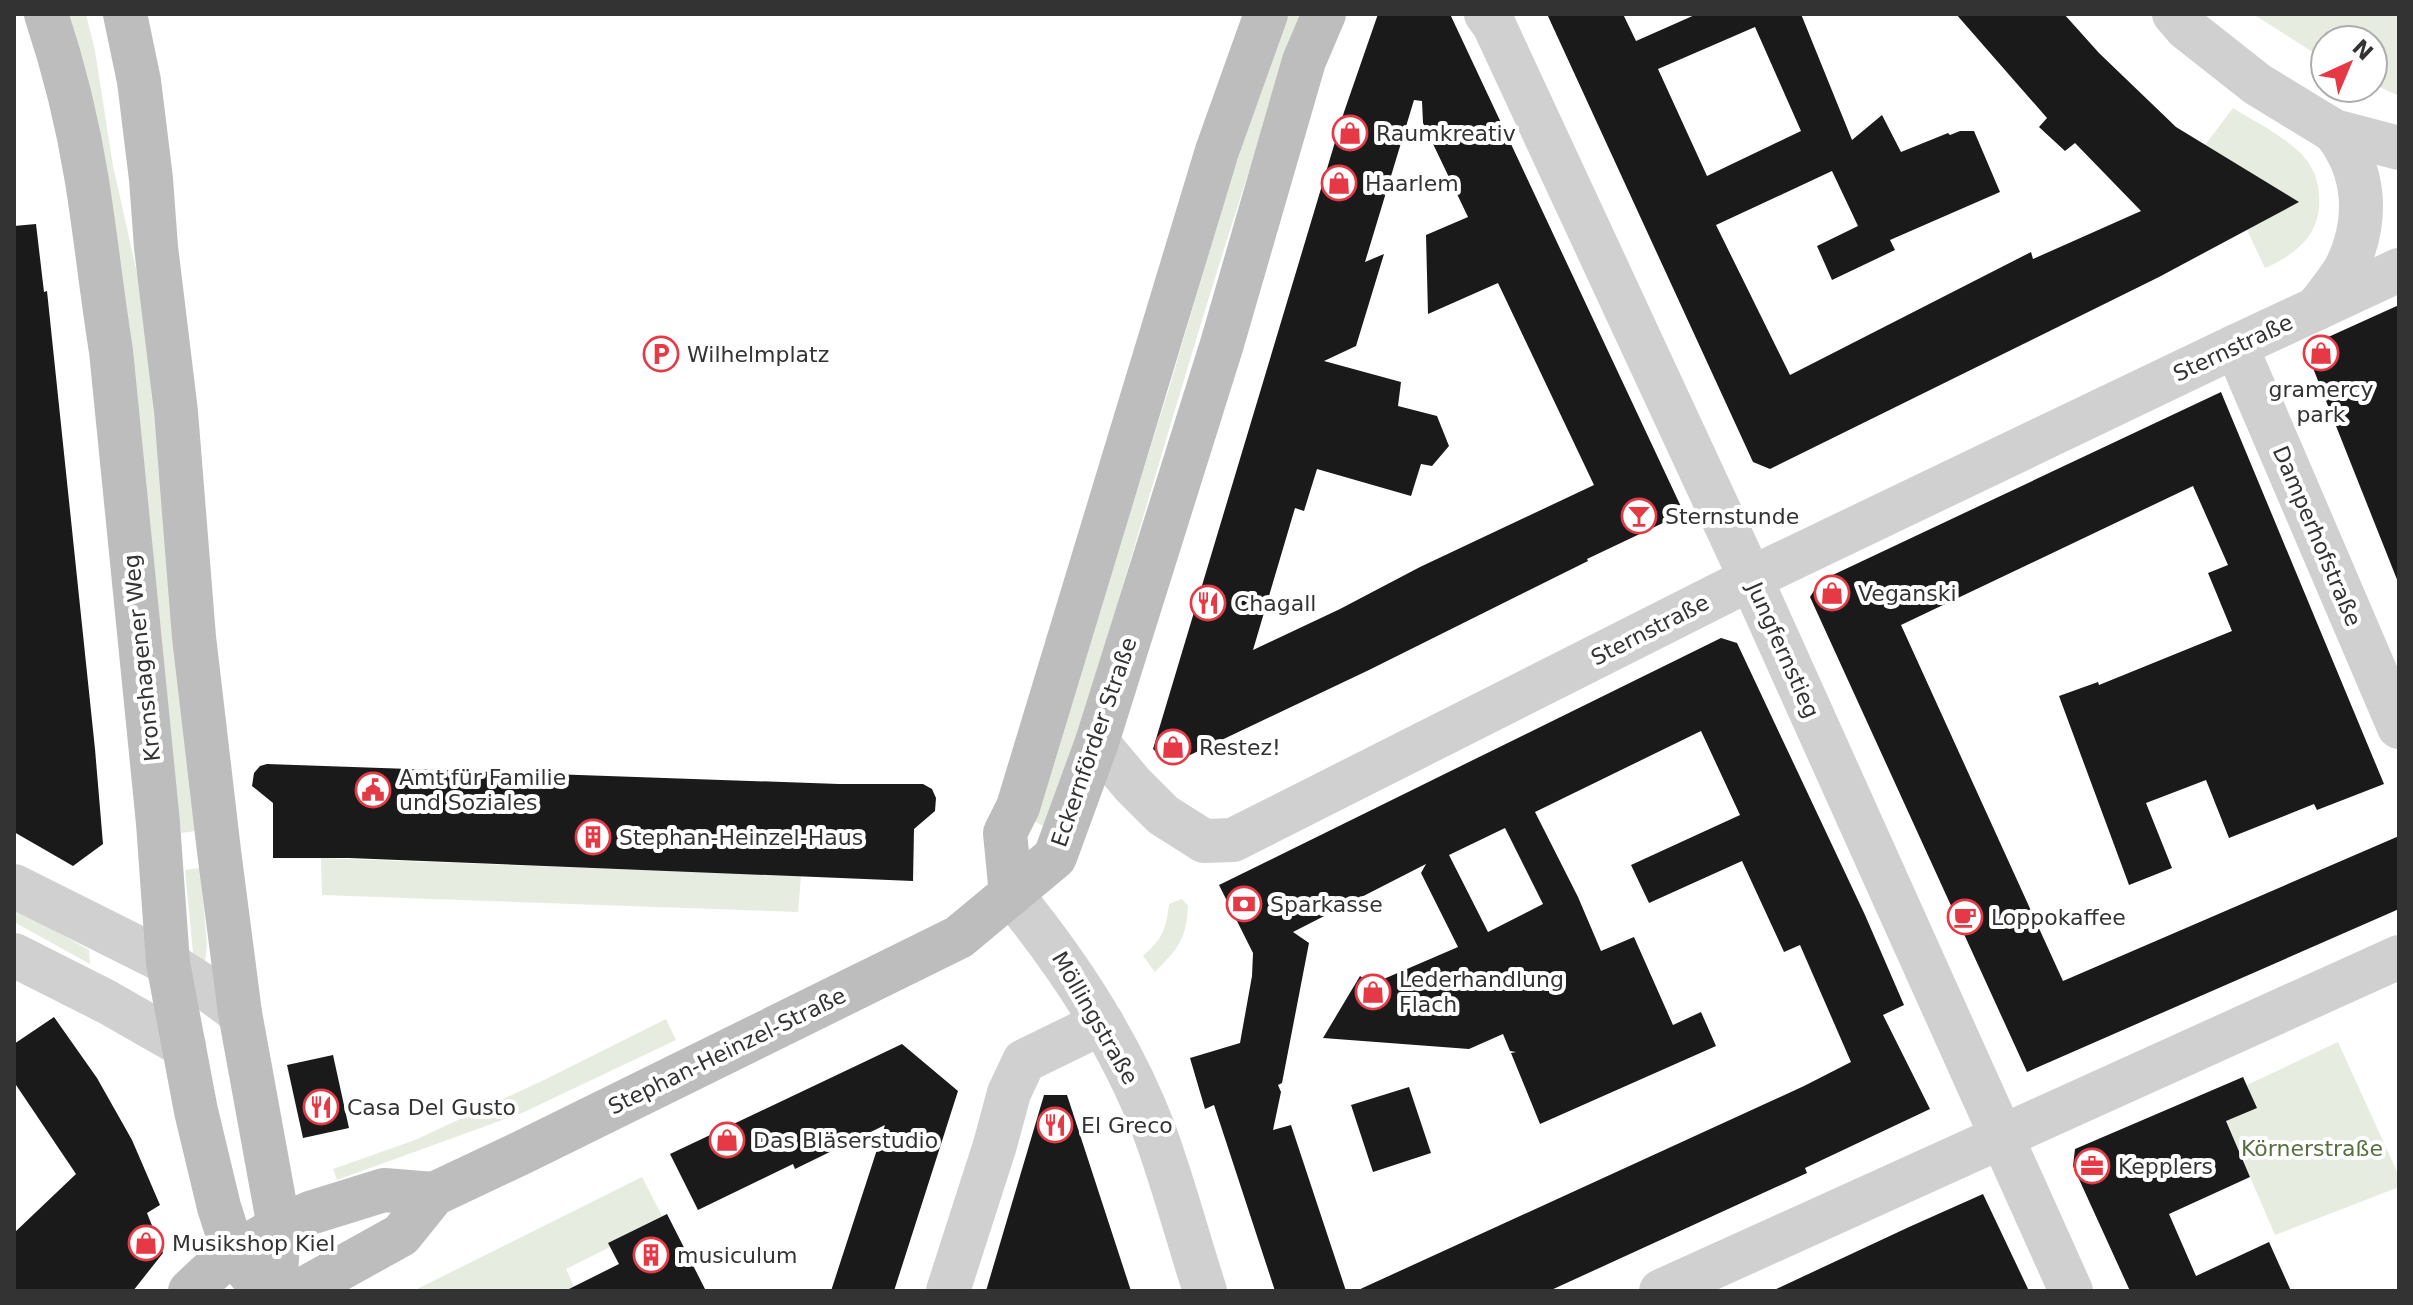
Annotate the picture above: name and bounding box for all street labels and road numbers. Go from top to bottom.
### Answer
street label: Sternstraße [2169,309,2297,387]
street label: Damperhofstraße [2268,442,2366,630]
street label: Kronshagener Weg [119,553,165,763]
street label: Jungfernstieg [1741,576,1824,722]
street label: Sternstraße [1587,590,1713,670]
street label: Eckernförder Straße [1046,634,1142,850]
street label: Möllingstraße [1047,947,1143,1089]
street label: Stephan-Heinzel-Straße [604,983,850,1119]

